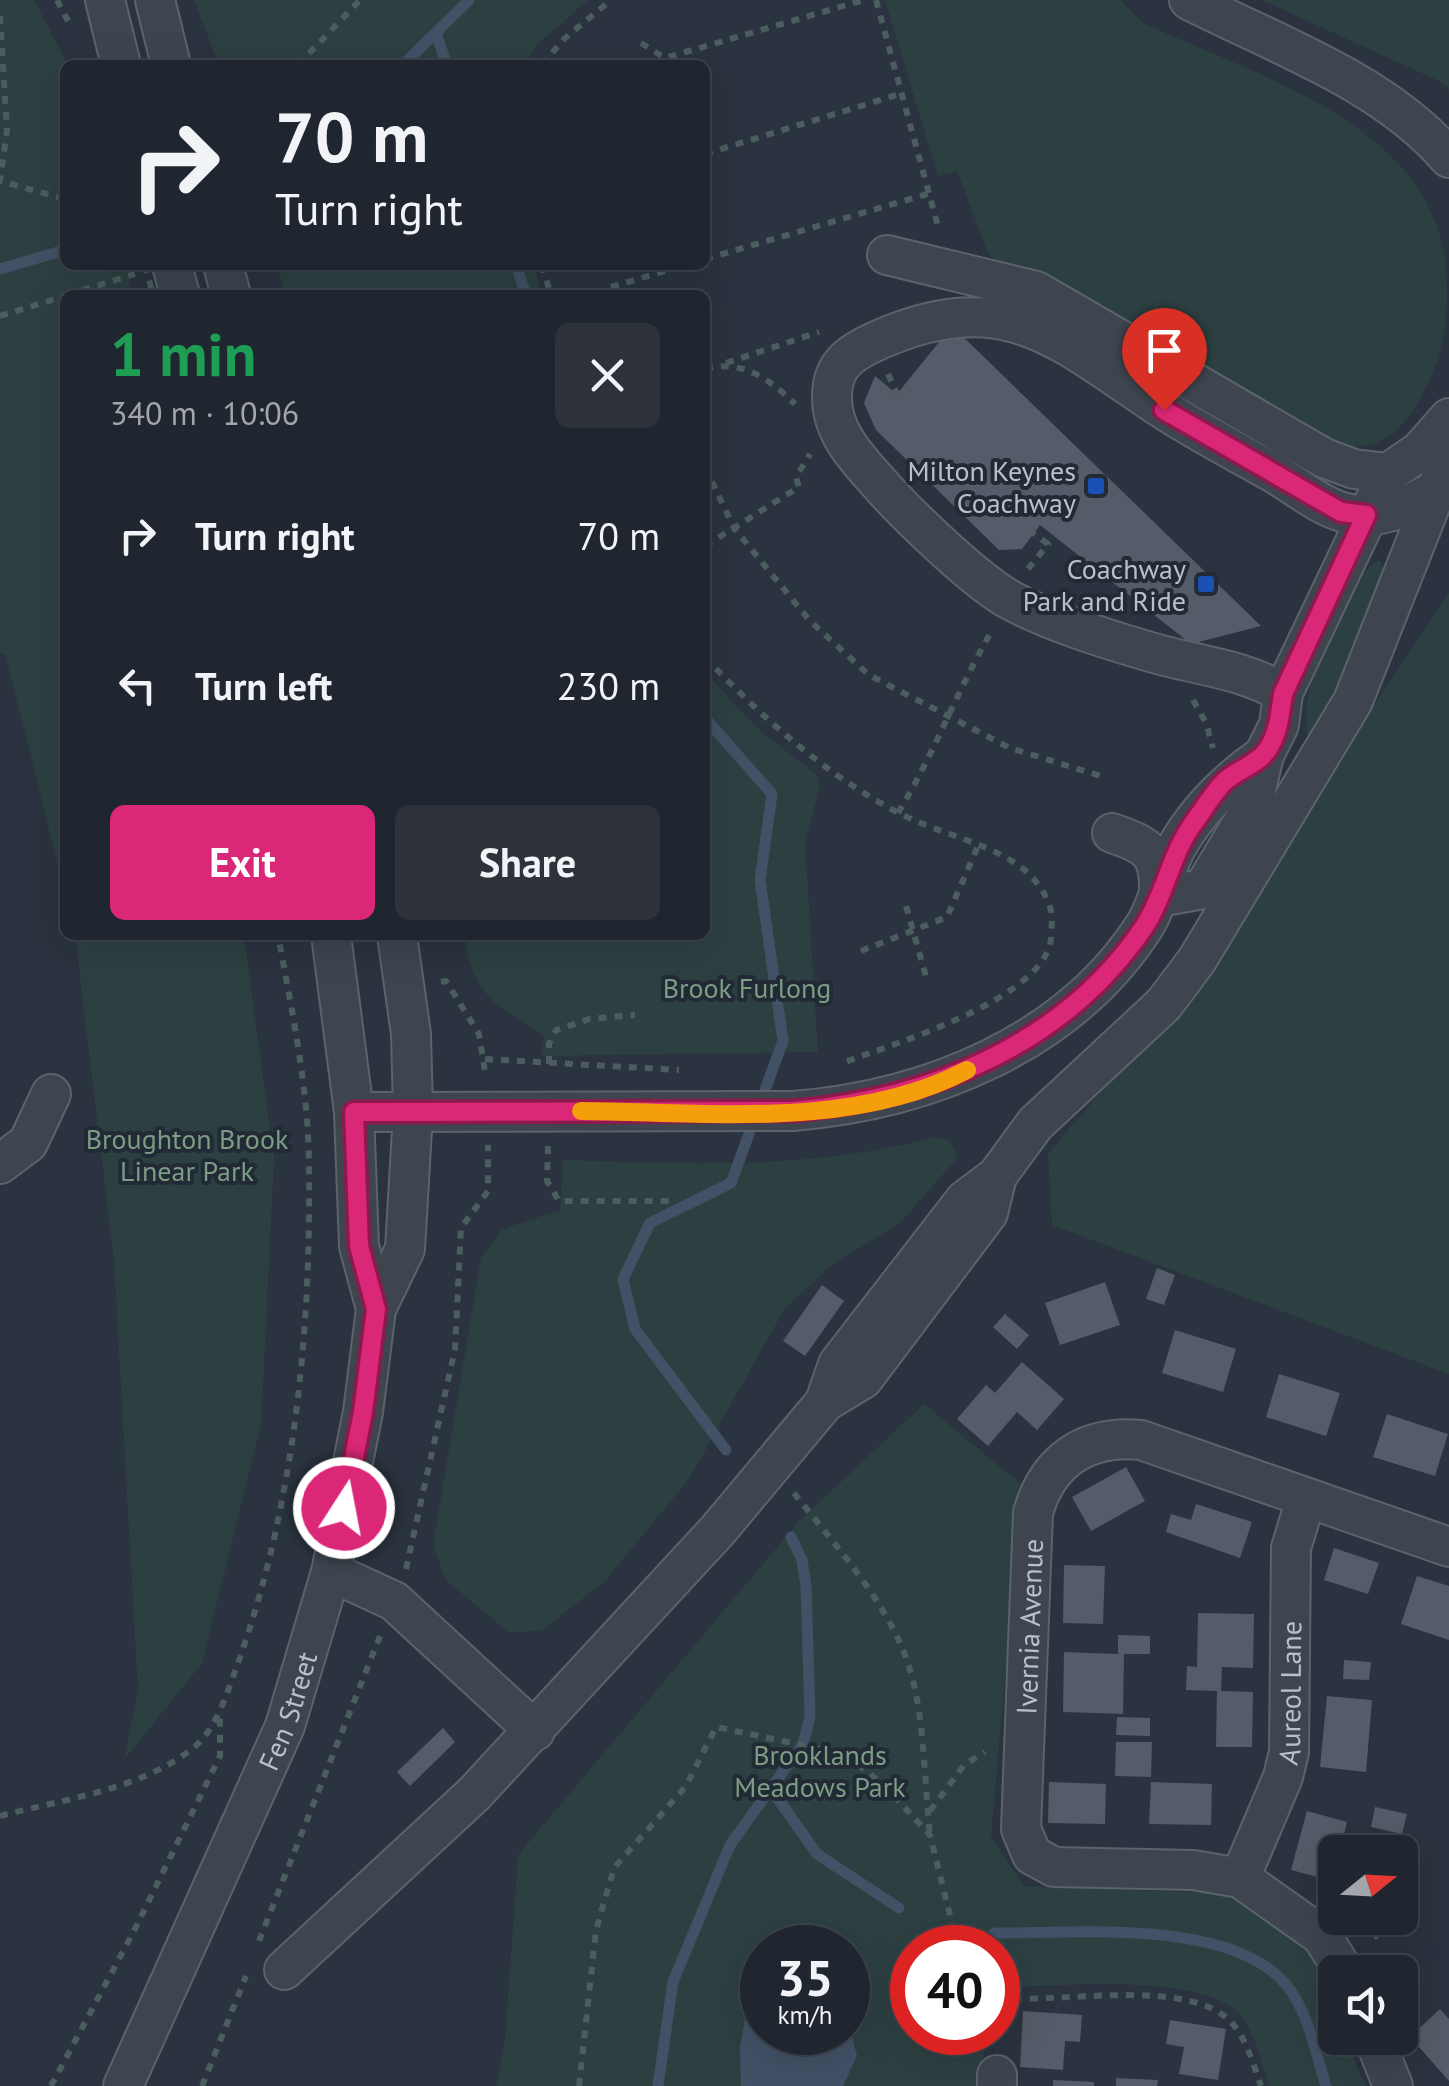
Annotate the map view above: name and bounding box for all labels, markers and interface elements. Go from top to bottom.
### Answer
text: 70 m [275,91,428,181]
icon: right [110,100,240,230]
text: Turn right [275,179,463,237]
pin [1122,308,1207,411]
text: 1 min [110,315,256,393]
button: close [555,323,660,428]
icon: arrive [1137,323,1192,378]
text: 340 m · 10:06 [110,392,299,434]
place label: Milton Keynes Coachway [907,452,1076,521]
marker: Milton Keynes Coachway [1085,475,1107,497]
icon: right [110,508,165,563]
text: Turn right [195,511,355,560]
text: 70 m [578,511,660,560]
place label: Coachway Park and Ride [1023,550,1186,619]
marker: Coachway Park and Ride [1195,573,1217,595]
icon: left [110,658,165,713]
text: Turn left [195,661,332,710]
text: 230 m [557,661,660,710]
button: Exit [110,805,375,920]
button: Share [395,805,660,920]
park label: Brook Furlong [663,969,831,1006]
park label: Broughton Brook Linear Park [86,1120,289,1189]
position arrow [292,1456,396,1560]
street label: Ivernia Avenue [1007,1538,1051,1715]
street label: Aureol Lane [1268,1621,1309,1768]
street label: Fen Street [249,1647,325,1776]
park label: Brooklands Meadows Park [734,1736,906,1805]
north arrow [1318,1835,1418,1935]
map controls [1318,1835,1418,2055]
speed limit sign: 40 [890,1925,1020,2055]
text: 35 [777,1945,833,2010]
button: sound [1318,1955,1418,2055]
text: km/h [778,1999,832,2031]

